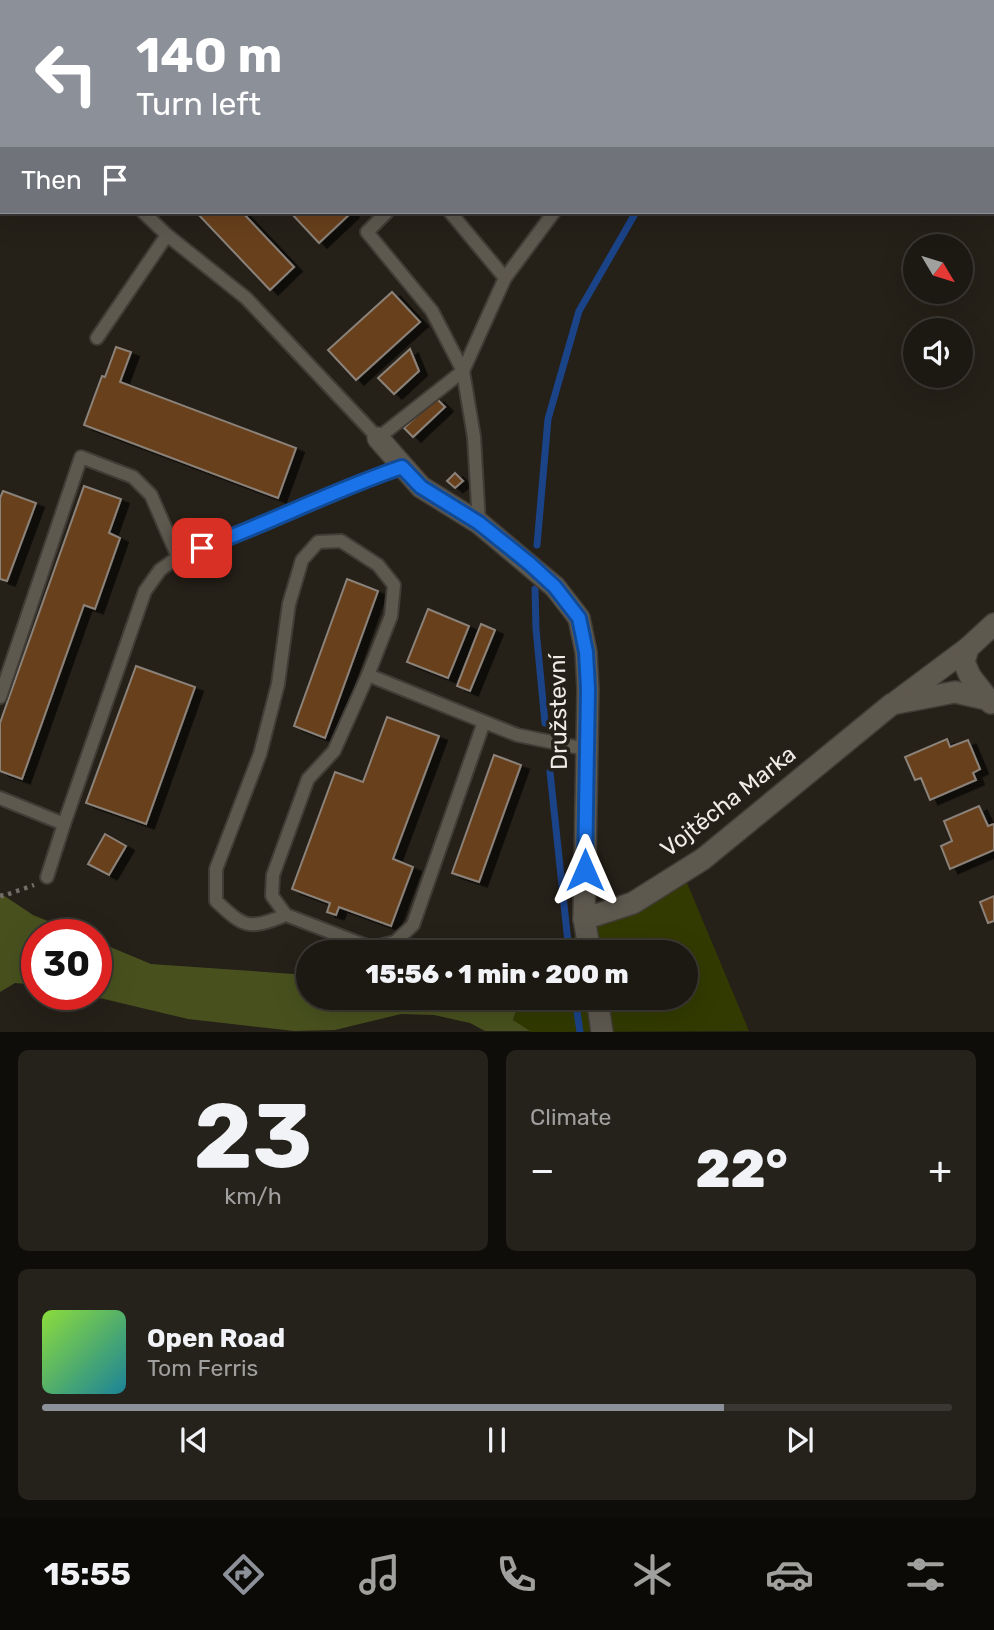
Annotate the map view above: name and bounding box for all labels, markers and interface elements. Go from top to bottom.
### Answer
text: 140 m [136,26,282,84]
icon: left [21,28,112,119]
text: Turn left [136,85,261,123]
icon: arrive [96,161,134,199]
text: Then [21,165,82,196]
north arrow [903,234,973,304]
map controls [903,234,973,388]
button: sound [903,318,973,388]
pin [172,518,232,578]
icon: arrive [183,529,221,567]
street label: Družstevní [543,653,573,770]
street label: Vojtěcha Marka [655,740,801,862]
position arrow [548,833,622,907]
speed limit sign: 30 [21,919,112,1010]
text: 15:56 · 1 min · 200 m [365,959,629,990]
text: 23 [193,1082,313,1190]
text: Climate [530,1103,611,1131]
text: 22° [695,1138,788,1200]
text: − [530,1147,555,1193]
text: + [928,1147,952,1193]
text: km/h [224,1182,282,1210]
text: Open Road [147,1323,285,1354]
text: Tom Ferris [147,1354,258,1382]
icon: previous [175,1421,213,1459]
icon: pause [478,1421,516,1459]
icon: next [781,1421,819,1459]
icon: directions [219,1550,268,1599]
icon: music [355,1550,404,1599]
icon: phone [492,1550,541,1599]
icon: climate [628,1550,677,1599]
icon: car [765,1550,814,1599]
icon: filters [901,1550,950,1599]
text: 15:55 [44,1555,131,1593]

